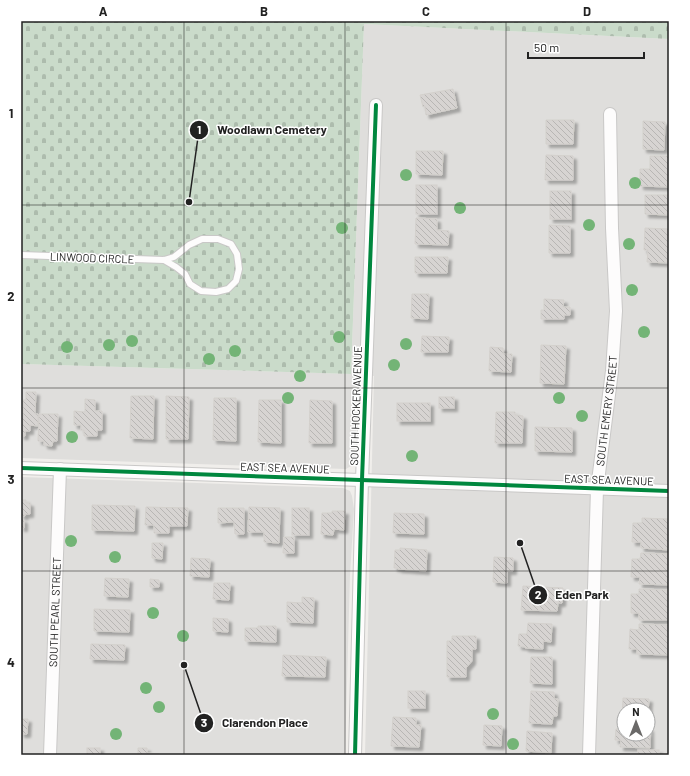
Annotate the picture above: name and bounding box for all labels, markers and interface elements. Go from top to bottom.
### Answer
text: A [99,3,108,19]
text: B [260,3,268,19]
text: C [422,3,430,19]
text: D [583,3,591,19]
scale bar [528,34,644,60]
text: 50 m [534,40,559,54]
text: 1 [9,105,13,121]
callout: Woodlawn Cemetery [189,118,335,142]
text: 1 [197,122,201,136]
text: Woodlawn Cemetery [217,122,327,136]
street label: LINWOOD CIRCLE [50,250,135,265]
text: 2 [7,288,15,304]
street label: SOUTH HOCKER AVENUE [347,346,364,466]
street label: SOUTH EMERY STREET [593,355,619,467]
street label: EAST SEA AVENUE [240,459,330,476]
text: 3 [7,471,15,487]
street label: EAST SEA AVENUE [564,471,654,488]
street label: SOUTH PEARL STREET [46,557,63,667]
callout: Eden Park [528,583,617,607]
text: 2 [535,587,542,601]
text: Eden Park [555,587,609,601]
text: 4 [7,654,15,670]
north arrow [616,702,656,742]
text: N [632,705,640,718]
callout: Clarendon Place [194,711,316,735]
text: 3 [201,715,207,729]
text: Clarendon Place [222,715,308,729]

